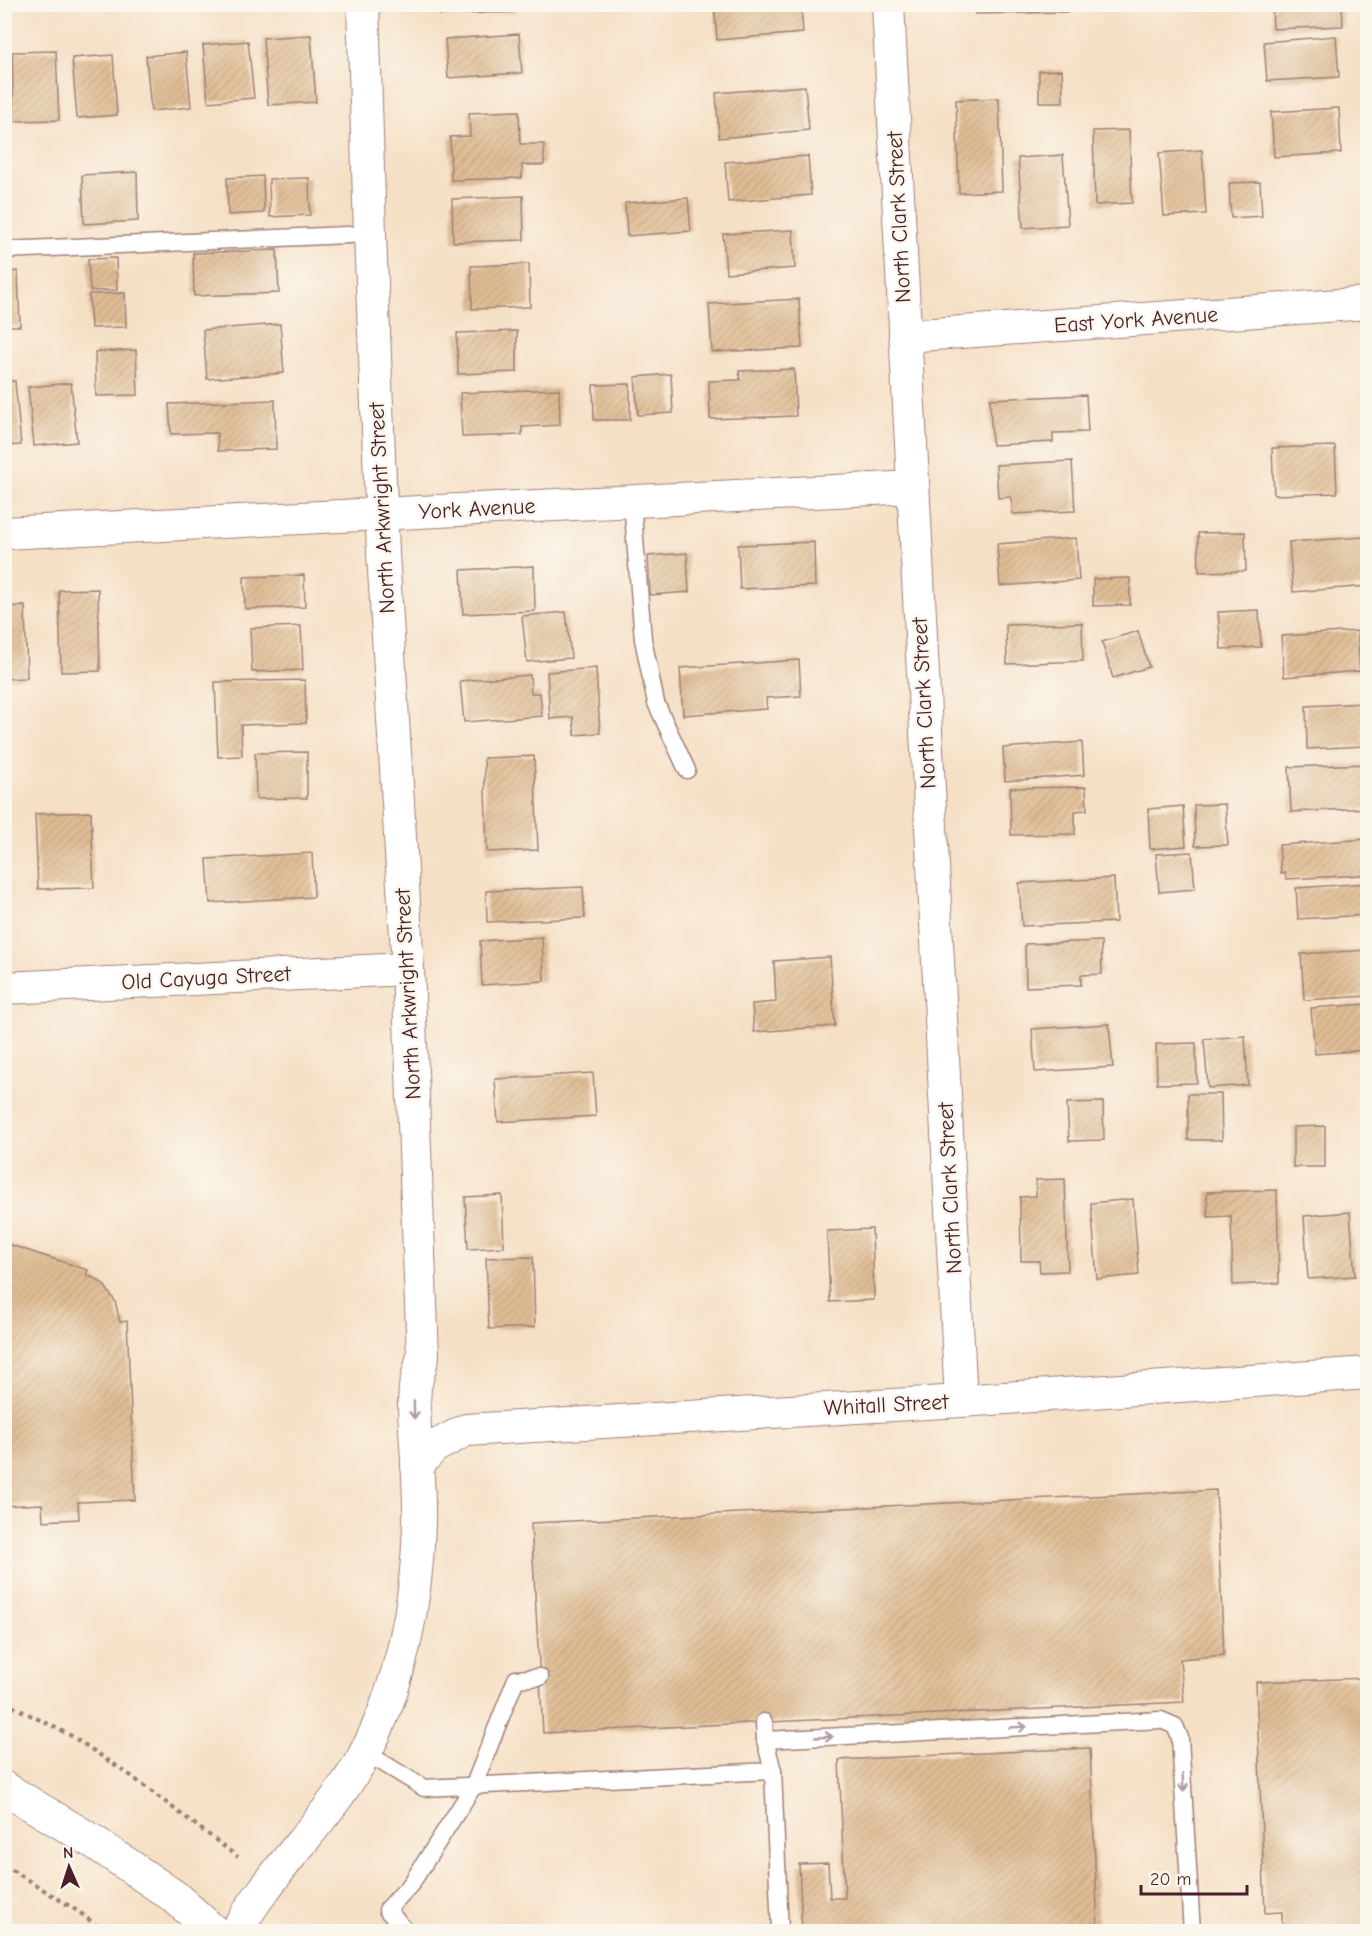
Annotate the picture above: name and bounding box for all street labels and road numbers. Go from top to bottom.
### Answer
street label: North Clark Street [881,130,916,303]
street label: East York Avenue [1053,301,1219,339]
street label: North Arkwright Street [363,401,401,614]
street label: York Avenue [418,493,536,525]
street label: North Clark Street [906,616,941,789]
street label: North Arkwright Street [389,887,427,1100]
street label: Old Cayuga Street [121,961,292,995]
street label: North Clark Street [932,1101,967,1274]
street label: Whitall Street [823,1389,950,1421]

